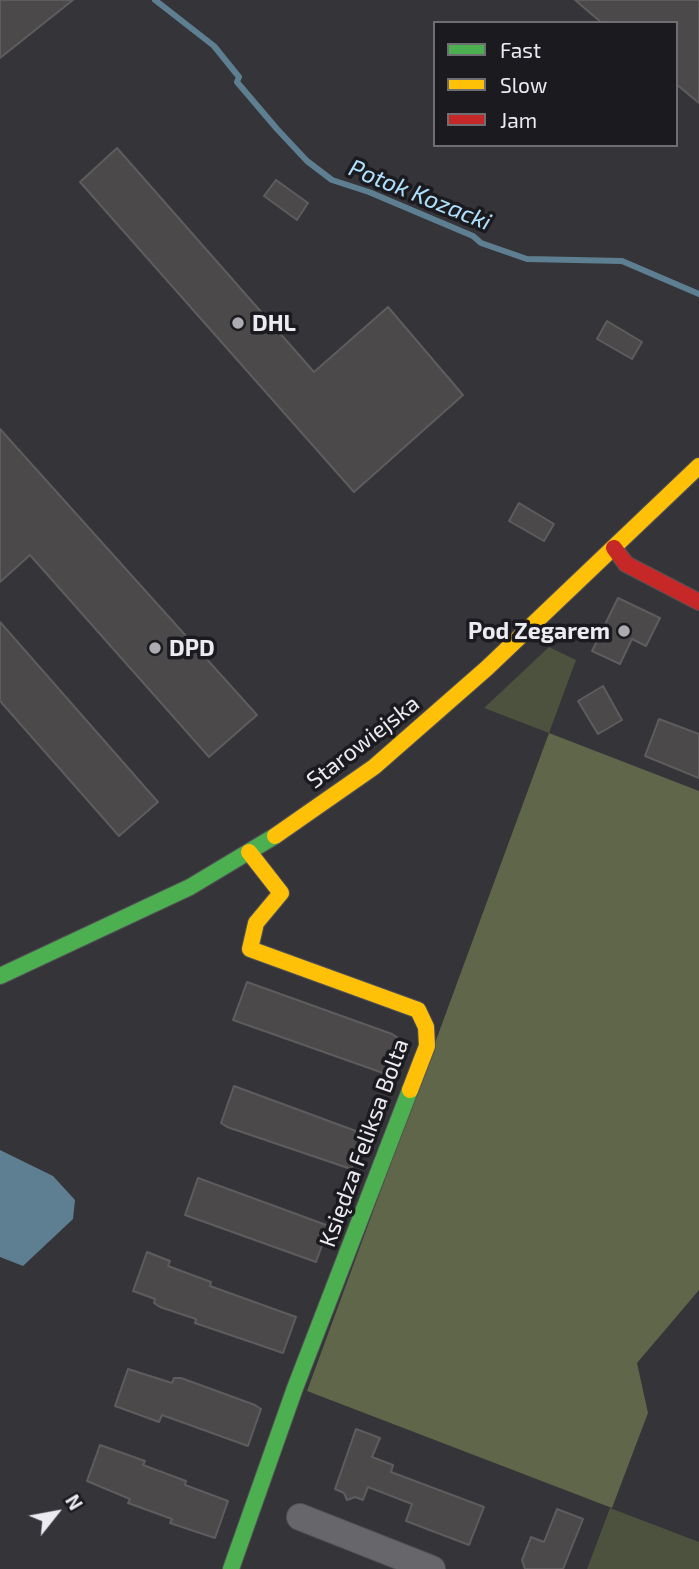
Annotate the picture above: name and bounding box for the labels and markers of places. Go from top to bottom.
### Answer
place label: DHL [252,309,296,337]
marker: DHL [230,315,246,331]
place label: Pod Zegarem [468,617,610,645]
marker: Pod Zegarem [616,623,632,639]
place label: DPD [169,634,215,662]
marker: DPD [147,640,163,656]

